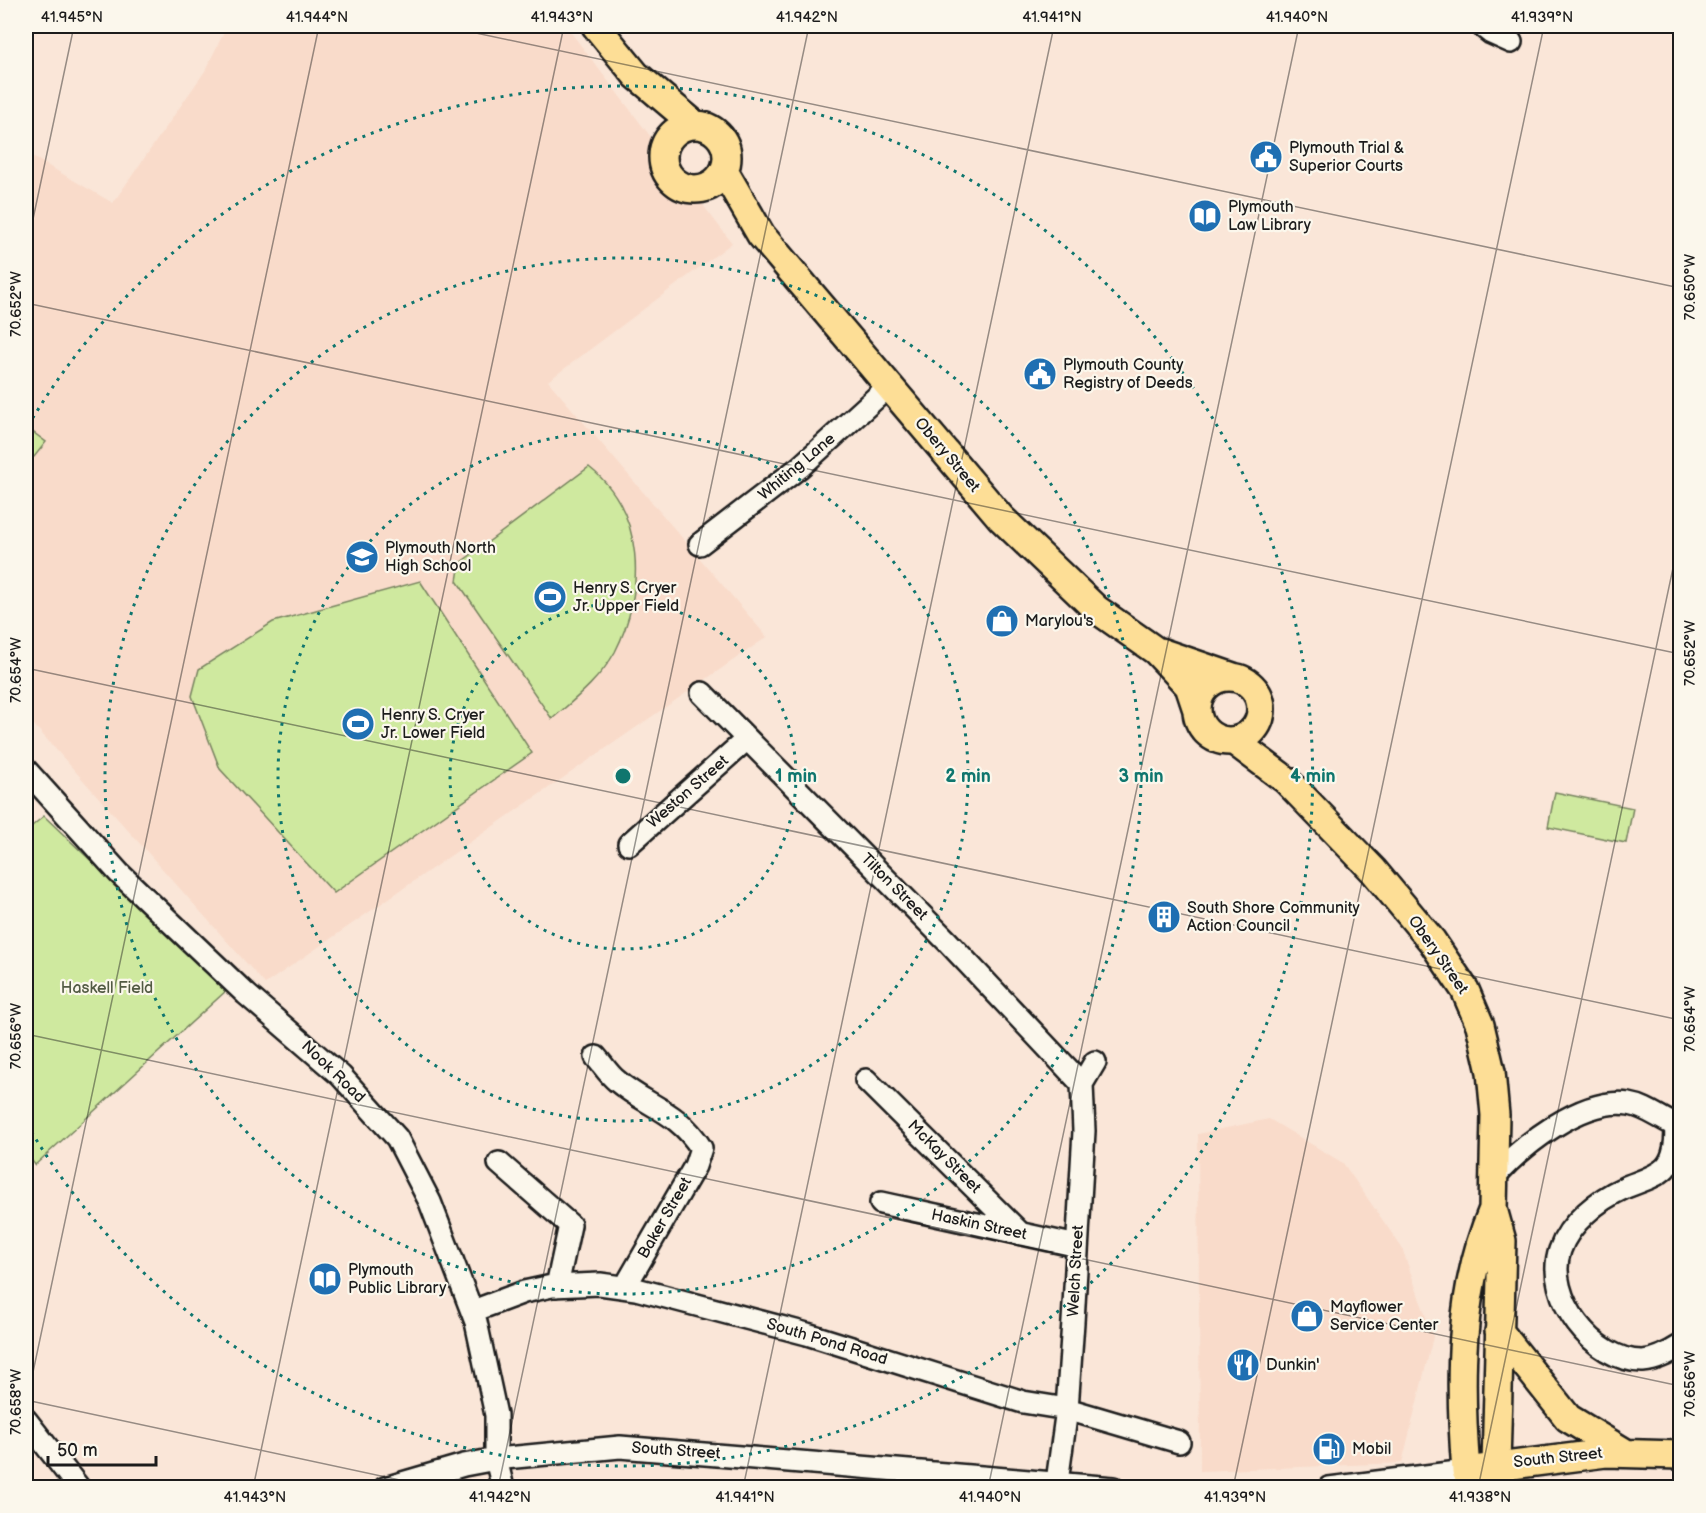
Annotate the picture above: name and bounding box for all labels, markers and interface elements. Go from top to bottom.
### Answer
text: 41.945°N [41,8,103,27]
text: 41.944°N [286,8,348,27]
text: 41.943°N [531,8,593,27]
text: 41.942°N [776,8,838,27]
text: 41.941°N [1022,8,1082,27]
text: 41.940°N [1266,8,1328,27]
text: 41.939°N [1511,8,1573,27]
public building icon: Plymouth Trial & Superior Courts [1248,139,1284,175]
place label: Plymouth Trial & Superior Courts [1289,139,1404,176]
library icon: Plymouth Law Library [1187,198,1223,234]
place label: Plymouth Law Library [1228,198,1312,235]
text: 70.650°W [1681,254,1700,320]
text: 70.652°W [7,271,26,337]
public building icon: Plymouth County Registry of Deeds [1022,356,1058,392]
place label: Plymouth County Registry of Deeds [1063,356,1193,393]
street label: Obery Street [910,414,984,496]
street label: Whiting Lane [755,429,840,505]
school or university icon: Plymouth North High School [344,539,380,575]
place label: Plymouth North High School [385,539,496,576]
sports icon: Henry S. Cryer Jr. Upper Field [532,579,568,615]
place label: Henry S. Cryer Jr. Upper Field [573,579,679,616]
shop icon: Marylou's [984,603,1020,639]
place label: Marylou's [1025,612,1093,631]
text: 70.652°W [1681,620,1700,686]
text: 70.654°W [7,637,26,703]
sports icon: Henry S. Cryer Jr. Lower Field [340,706,376,742]
place label: Henry S. Cryer Jr. Lower Field [381,706,485,743]
street label: Weston Street [643,751,733,832]
centre of rings [613,766,633,786]
text: 1 min [775,766,817,787]
text: 2 min [945,766,991,787]
text: 3 min [1118,766,1164,787]
text: 4 min [1290,766,1336,787]
street label: Tilton Street [857,850,931,924]
building icon: South Shore Community Action Council [1146,899,1182,935]
place label: South Shore Community Action Council [1187,899,1361,936]
street label: Obery Street [1404,912,1472,998]
park label: Haskell Field [61,979,153,998]
text: 70.654°W [1681,986,1700,1052]
text: 70.656°W [7,1003,26,1069]
street label: Nook Road [297,1037,369,1107]
street label: McKay Street [903,1116,985,1198]
street label: Baker Street [634,1174,696,1262]
street label: Haskin Street [929,1206,1029,1244]
street label: Welch Street [1064,1225,1088,1317]
library icon: Plymouth Public Library [307,1261,343,1297]
place label: Plymouth Public Library [348,1261,447,1298]
shop icon: Mayflower Service Center [1289,1298,1325,1334]
place label: Mayflower Service Center [1330,1298,1438,1335]
street label: South Pond Road [764,1315,890,1369]
restaurant icon: Dunkin' [1225,1347,1261,1383]
text: 70.656°W [1681,1351,1700,1417]
place label: Dunkin' [1266,1356,1319,1375]
text: 70.658°W [7,1369,26,1435]
scale bar [48,1429,156,1467]
fuel station icon: Mobil [1311,1431,1347,1467]
street label: South Street [631,1438,721,1464]
text: 50 m [57,1440,98,1461]
place label: Mobil [1352,1440,1391,1459]
street label: South Street [1513,1444,1603,1472]
text: 41.943°N [224,1488,286,1507]
text: 41.942°N [469,1488,531,1507]
text: 41.941°N [715,1488,775,1507]
text: 41.940°N [959,1488,1021,1507]
text: 41.939°N [1204,1488,1266,1507]
text: 41.938°N [1449,1488,1511,1507]

